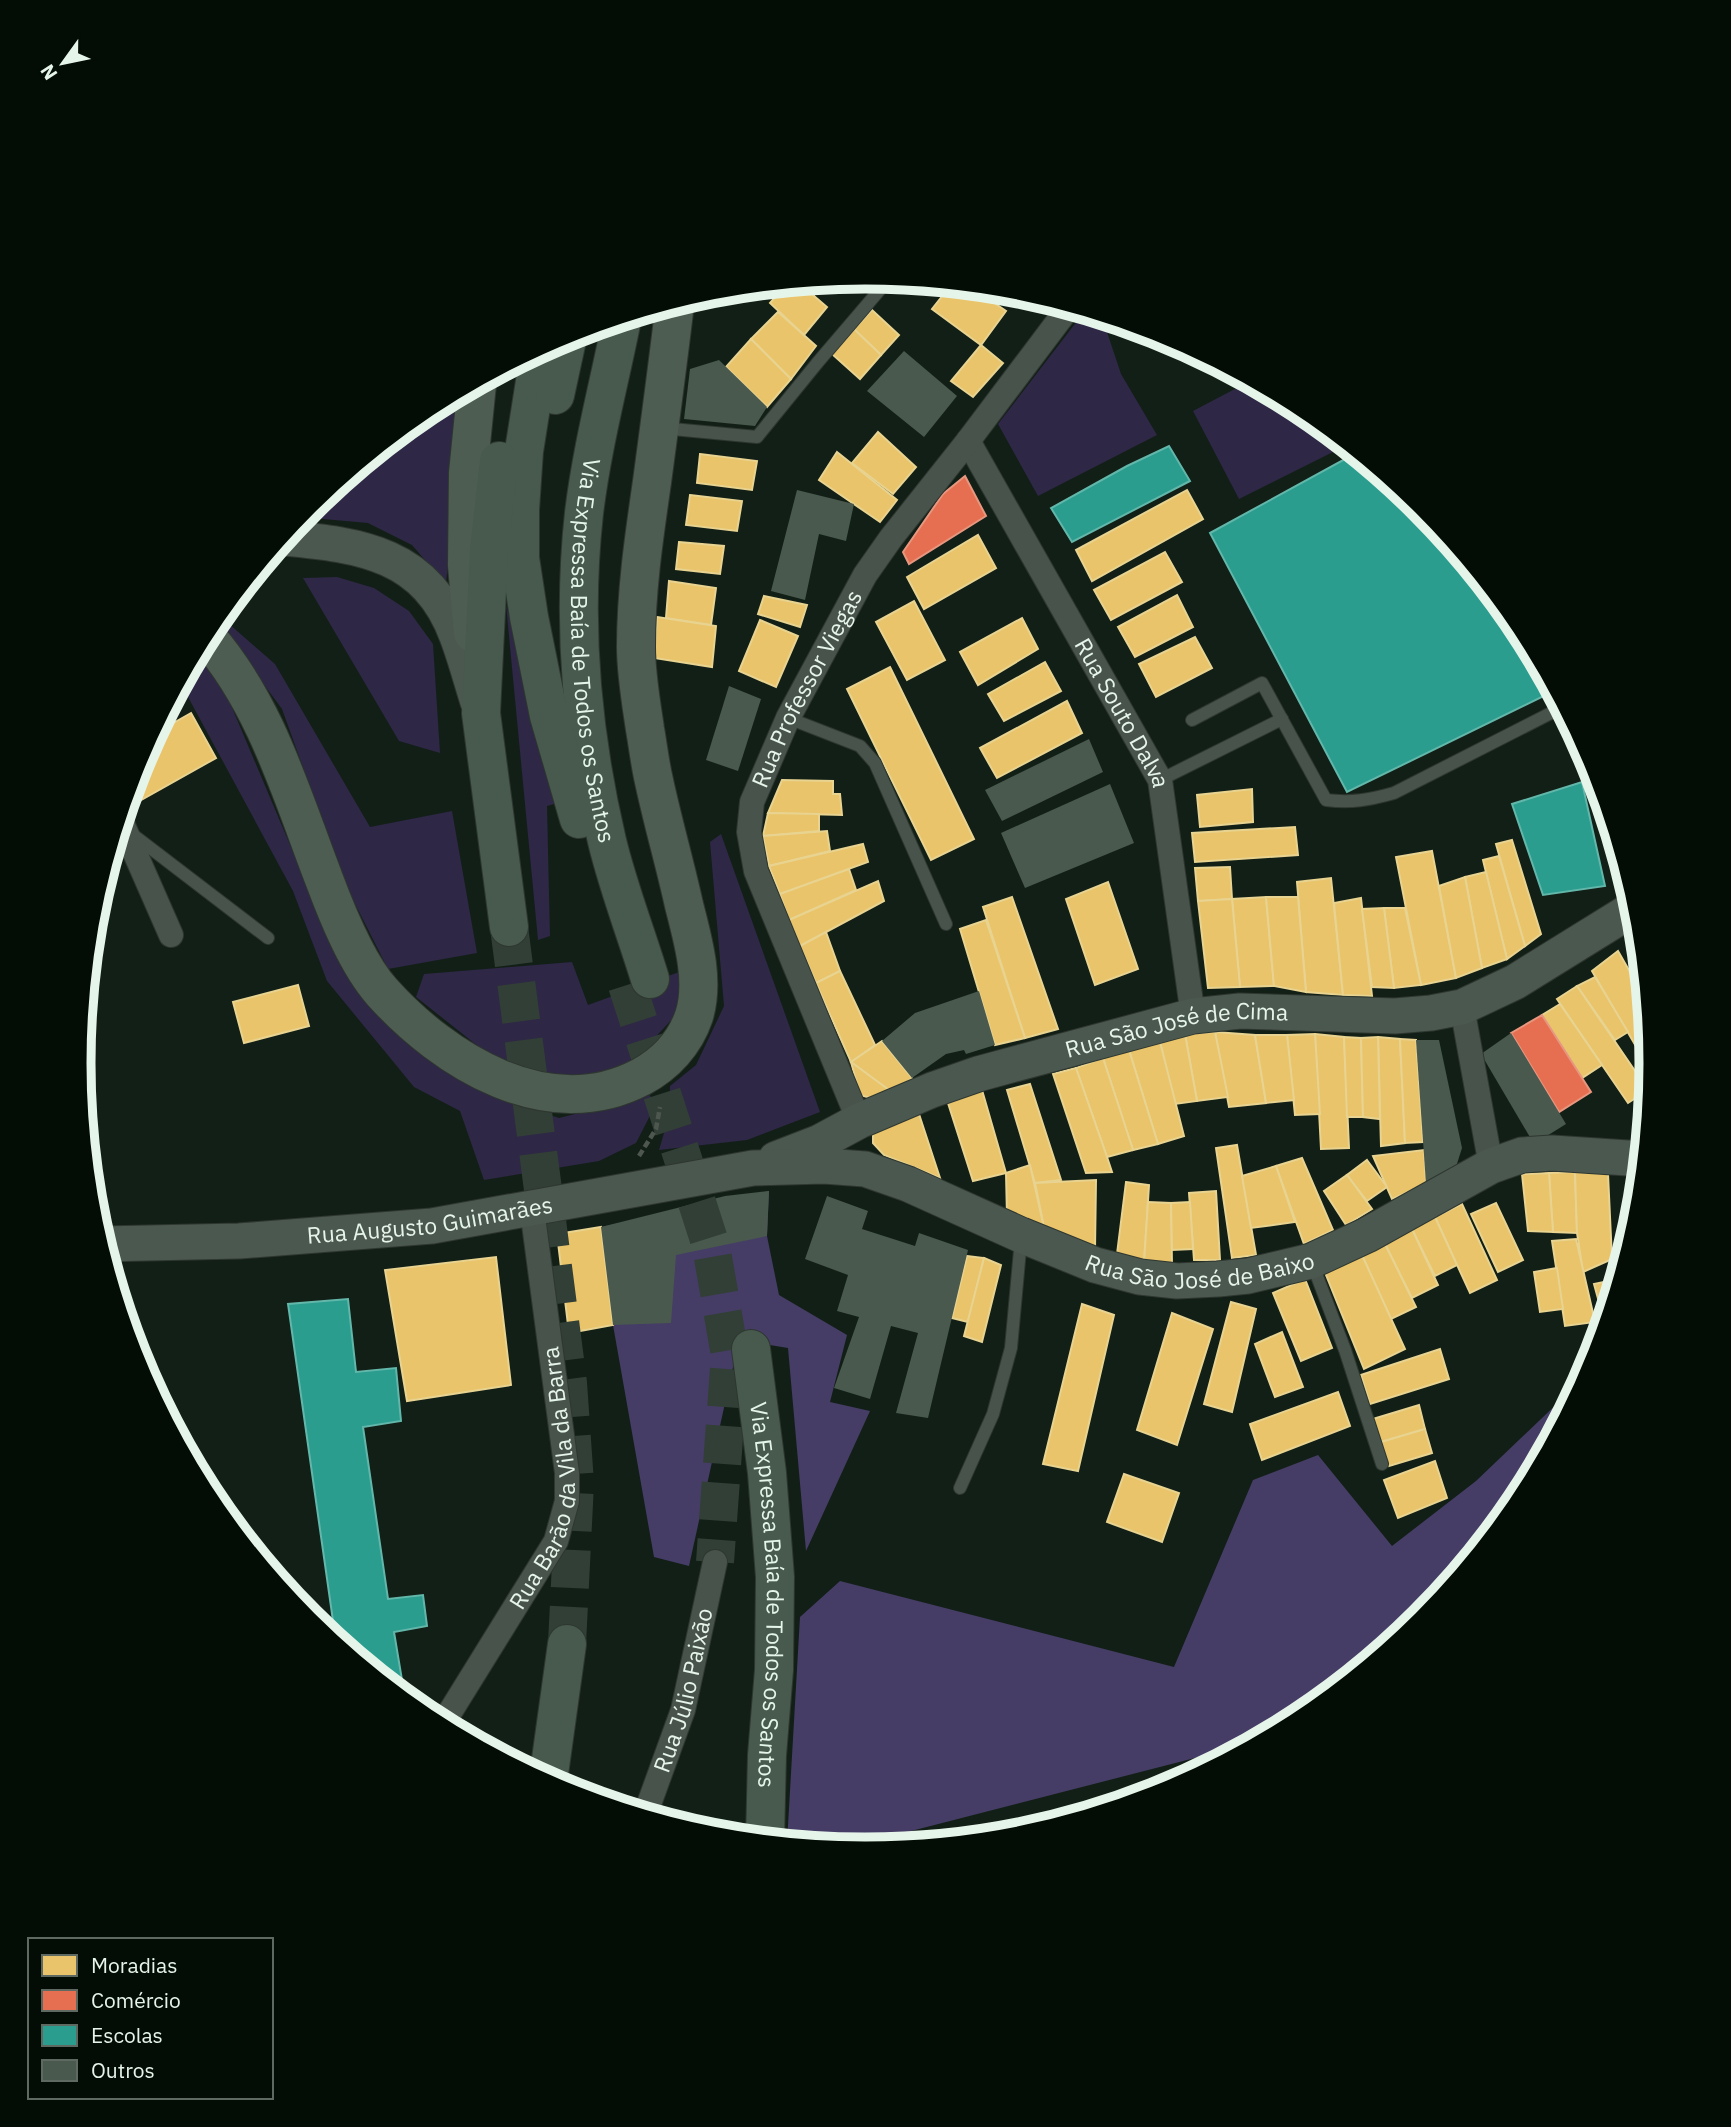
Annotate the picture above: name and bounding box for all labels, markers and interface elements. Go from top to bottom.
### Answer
north arrow [28,28,98,98]
text: N [35,60,63,85]
street label: Via Expressa Baía de Todos os Santos [565,456,623,846]
street label: Rua Professor Viegas [744,584,868,792]
street label: Rua Souto Dalva [1069,632,1177,789]
street label: Rua São José de Cima [1062,995,1289,1064]
street label: Rua Augusto Guimarães [306,1189,555,1250]
street label: Rua São José de Baixo [1081,1245,1317,1295]
street label: Rua Barão da Vila da Barra [502,1345,582,1614]
street label: Via Expressa Baía de Todos os Santos [744,1400,791,1788]
street label: Rua Júlio Paixão [646,1605,719,1776]
legend [28,1938,273,2099]
text: Moradias [91,1951,178,1979]
text: Comércio [91,1986,181,2014]
text: Escolas [91,2021,163,2049]
text: Outros [91,2056,155,2084]

